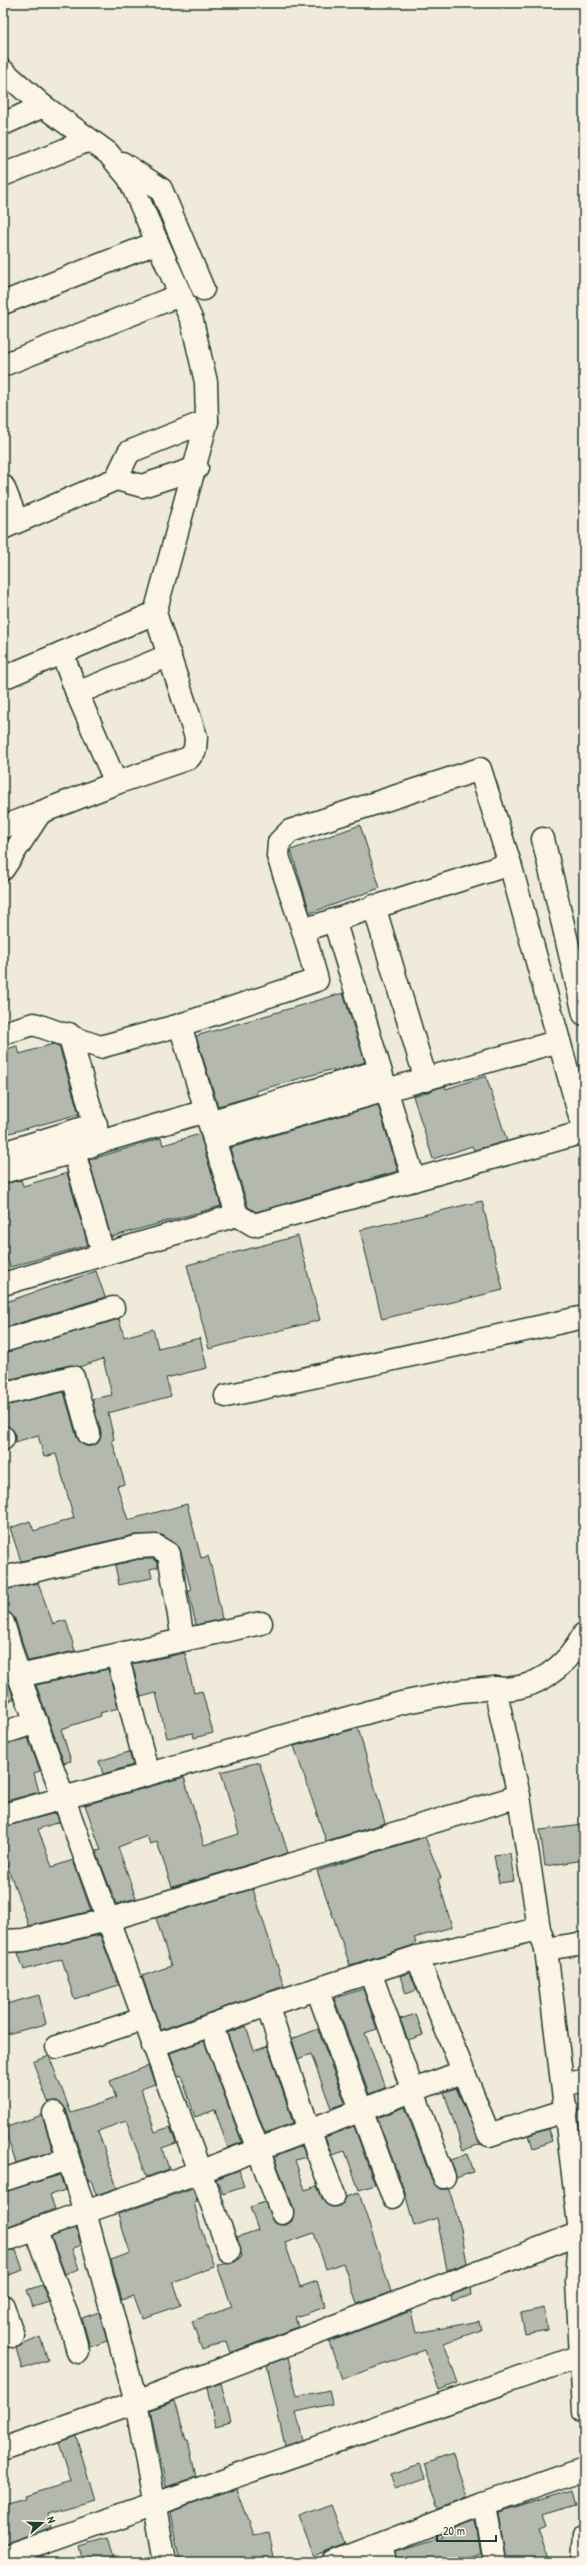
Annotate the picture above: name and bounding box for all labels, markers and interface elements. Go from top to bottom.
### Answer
north arrow [22,2503,62,2543]
text: N [44,2514,59,2525]
scale bar [437,2517,496,2543]
text: 20 m [443,2522,465,2539]

